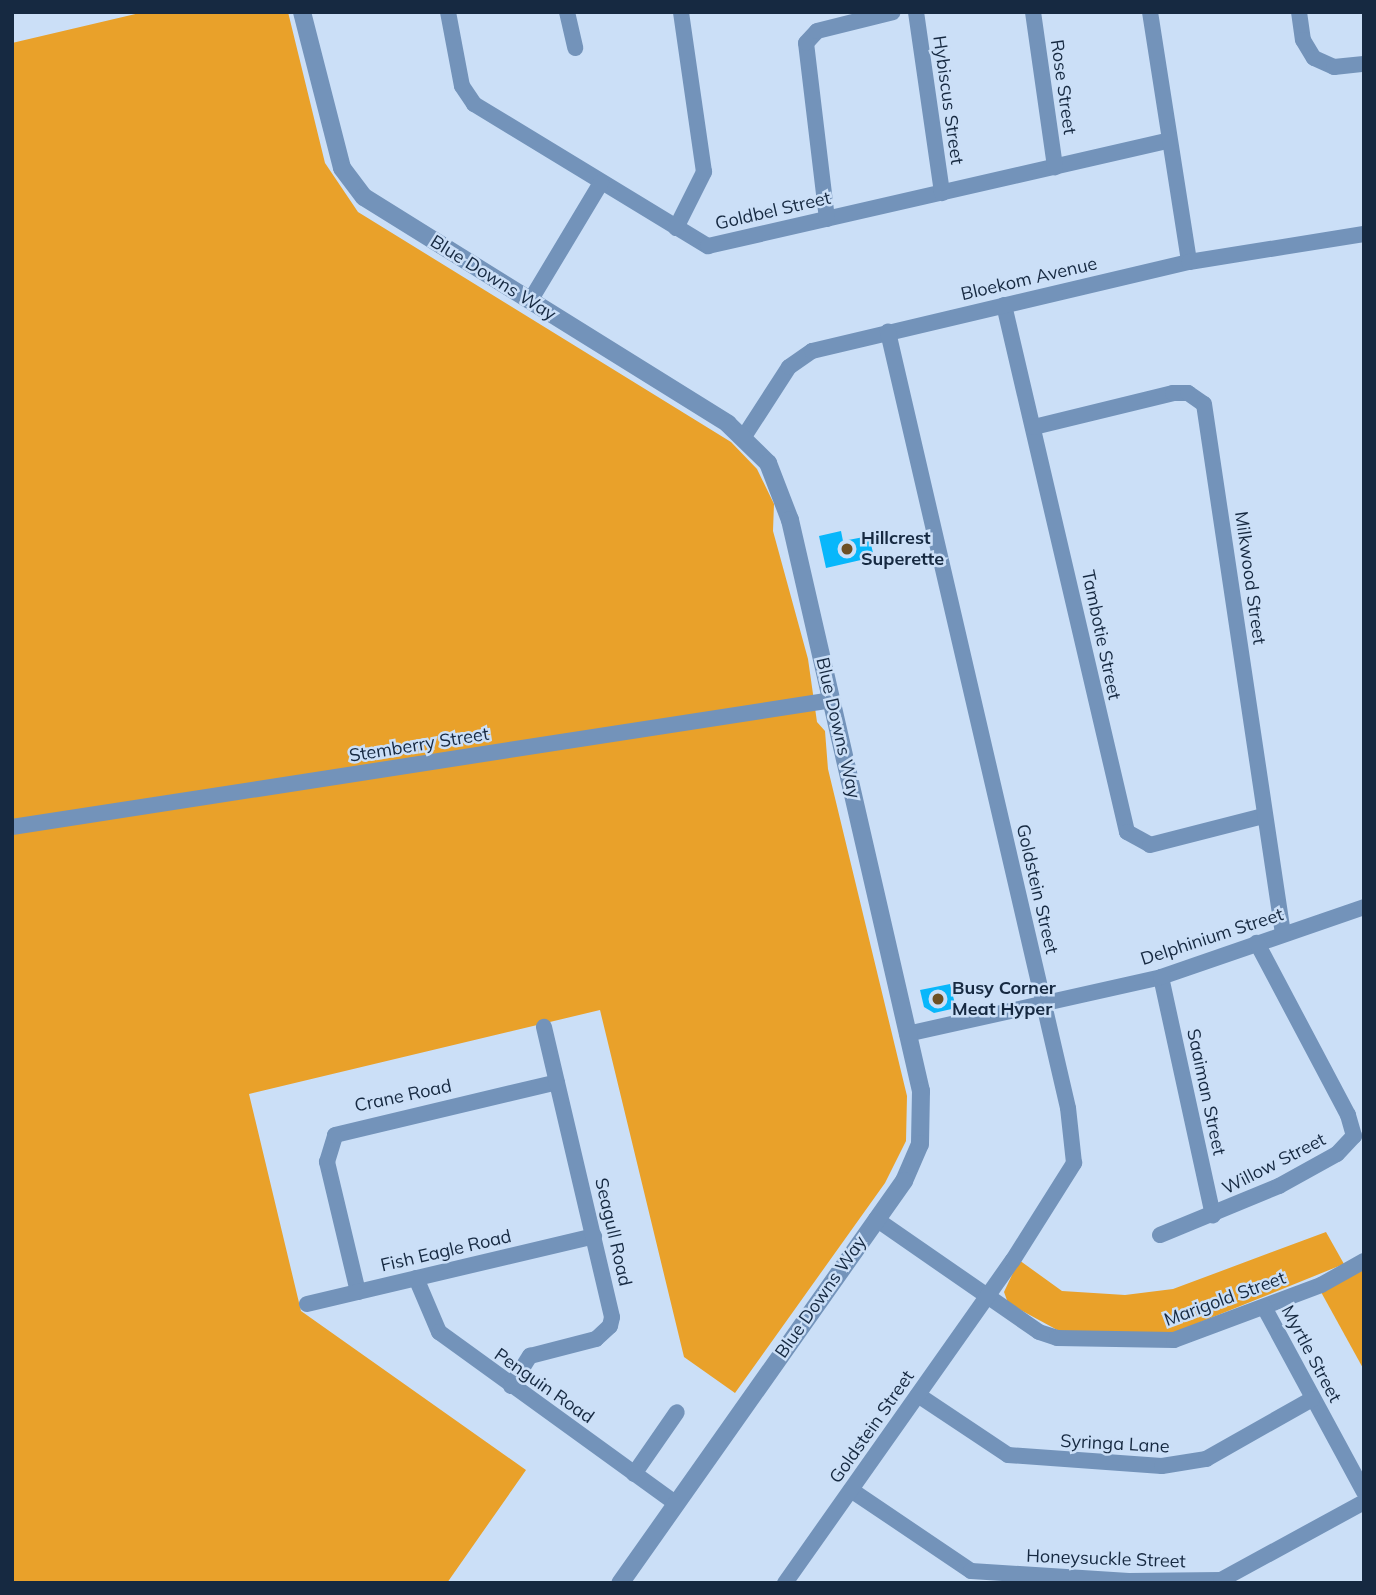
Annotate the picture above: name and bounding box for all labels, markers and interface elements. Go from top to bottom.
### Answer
street label: Hybiscus Street [928,34,968,166]
street label: Rose Street [1046,38,1080,136]
street label: Goldbel Street [713,187,833,235]
street label: Blue Downs Way [426,231,560,325]
street label: Bloekom Avenue [959,253,1099,305]
street label: Milkwood Street [1230,510,1270,646]
place label: Hillcrest Superette [861,528,944,570]
marker: Hillcrest Superette [839,541,855,557]
street label: Tambotie Street [1077,568,1125,702]
street label: Blue Downs Way [811,655,865,801]
street label: Stemberry Street [348,723,490,767]
street label: Goldstein Street [1012,822,1062,956]
street label: Delphinium Street [1138,904,1286,970]
place label: Busy Corner Meat Hyper [952,978,1056,1020]
marker: Busy Corner Meat Hyper [930,991,946,1007]
street label: Saaiman Street [1182,1027,1230,1157]
street label: Crane Road [352,1075,454,1117]
street label: Willow Street [1219,1129,1329,1199]
street label: Seagull Road [590,1176,636,1288]
street label: Fish Eagle Road [378,1225,514,1277]
street label: Blue Downs Way [771,1232,871,1362]
street label: Marigold Street [1161,1267,1289,1331]
street label: Myrtle Street [1276,1302,1346,1406]
street label: Penguin Road [490,1344,598,1428]
street label: Goldstein Street [825,1366,919,1488]
street label: Syringa Lane [1060,1430,1170,1458]
street label: Honeysuckle Street [1026,1545,1186,1573]

